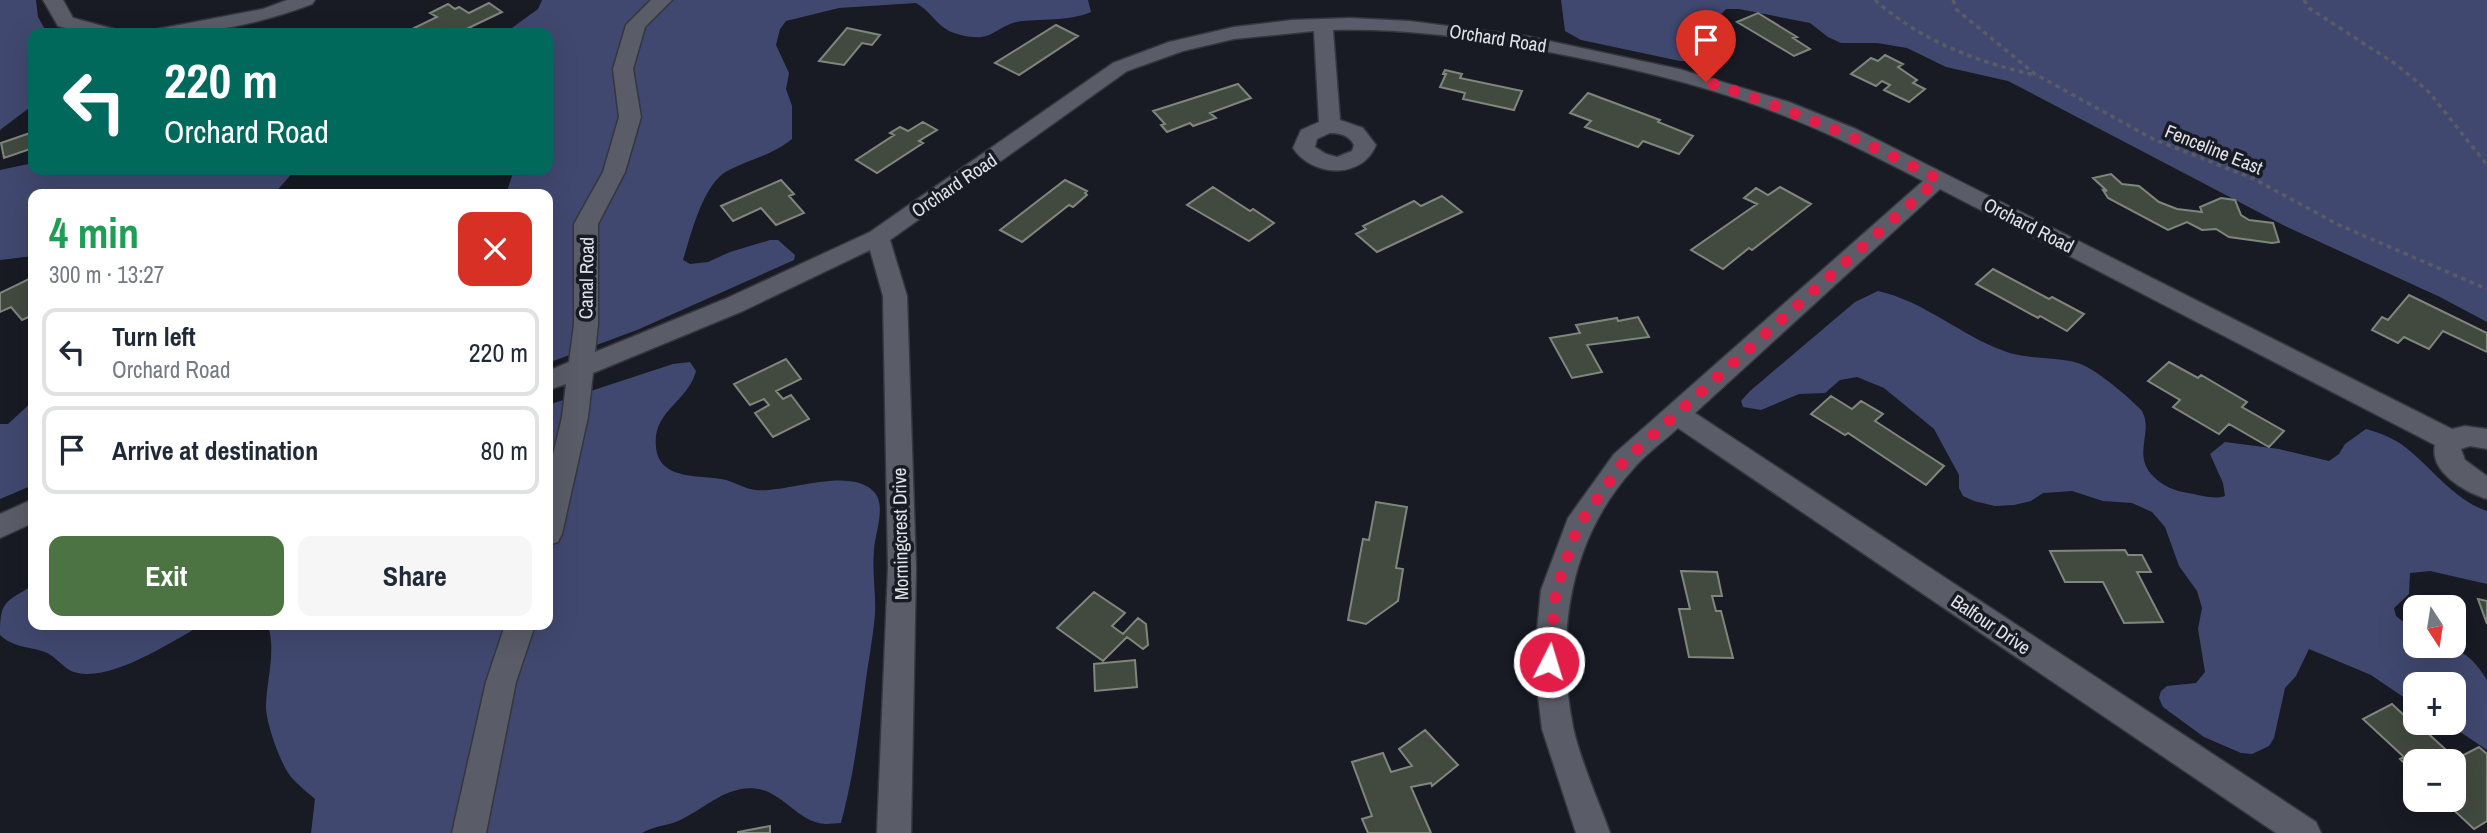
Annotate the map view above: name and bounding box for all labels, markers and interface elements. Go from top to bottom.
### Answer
pin [1676,10,1736,82]
street label: Orchard Road [1448,18,1548,58]
icon: arrive [1687,21,1725,59]
text: 220 m [164,47,278,113]
icon: left [49,56,140,147]
text: Orchard Road [164,110,329,153]
street label: Fenceline East [2161,118,2267,181]
street label: Orchard Road [906,147,1002,223]
street label: Orchard Road [1980,191,2078,259]
text: 4 min [49,205,139,261]
button: close [458,212,532,286]
street label: Canal Road [572,237,600,319]
text: 300 m · 13:27 [49,259,164,290]
text: Turn left [112,319,196,354]
icon: left [53,333,91,371]
text: 220 m [469,335,528,370]
text: Orchard Road [112,354,230,385]
icon: arrive [53,431,91,469]
text: Arrive at destination [112,433,318,468]
text: 80 m [481,433,528,468]
street label: Morningcrest Drive [886,468,914,600]
button: Exit [49,536,284,616]
button: Share [298,536,532,616]
street label: Balfour Drive [1946,588,2036,660]
north arrow [2403,595,2466,658]
map controls [2403,595,2466,812]
position arrow [1512,625,1586,699]
button: + [2403,672,2466,735]
button: − [2403,749,2466,812]

